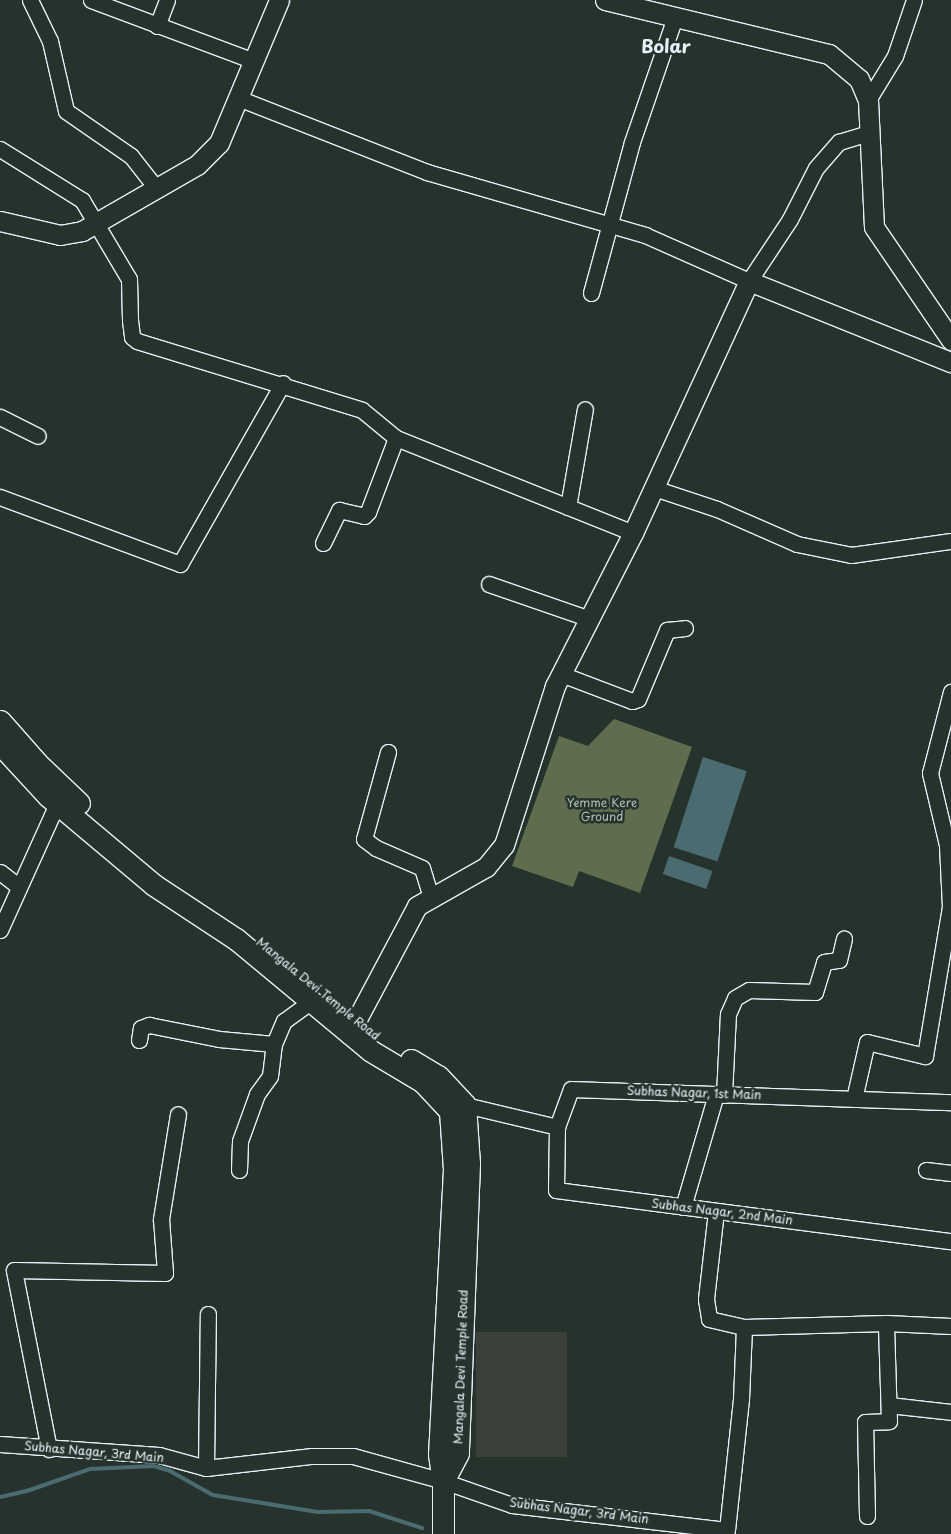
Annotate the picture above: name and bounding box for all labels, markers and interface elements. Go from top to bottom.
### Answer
district label: Bolar [641,35,691,57]
park label: Yemme Kere Ground [566,796,638,824]
street label: Mangala Devi Temple Road [252,934,384,1044]
street label: Subhas Nagar, 1st Main [625,1083,763,1103]
street label: Subhas Nagar, 2nd Main [650,1196,794,1228]
street label: Mangala Devi Temple Road [451,1288,471,1446]
street label: Subhas Nagar, 3rd Main [23,1439,165,1465]
street label: Subhas Nagar, 3rd Main [508,1495,650,1527]

